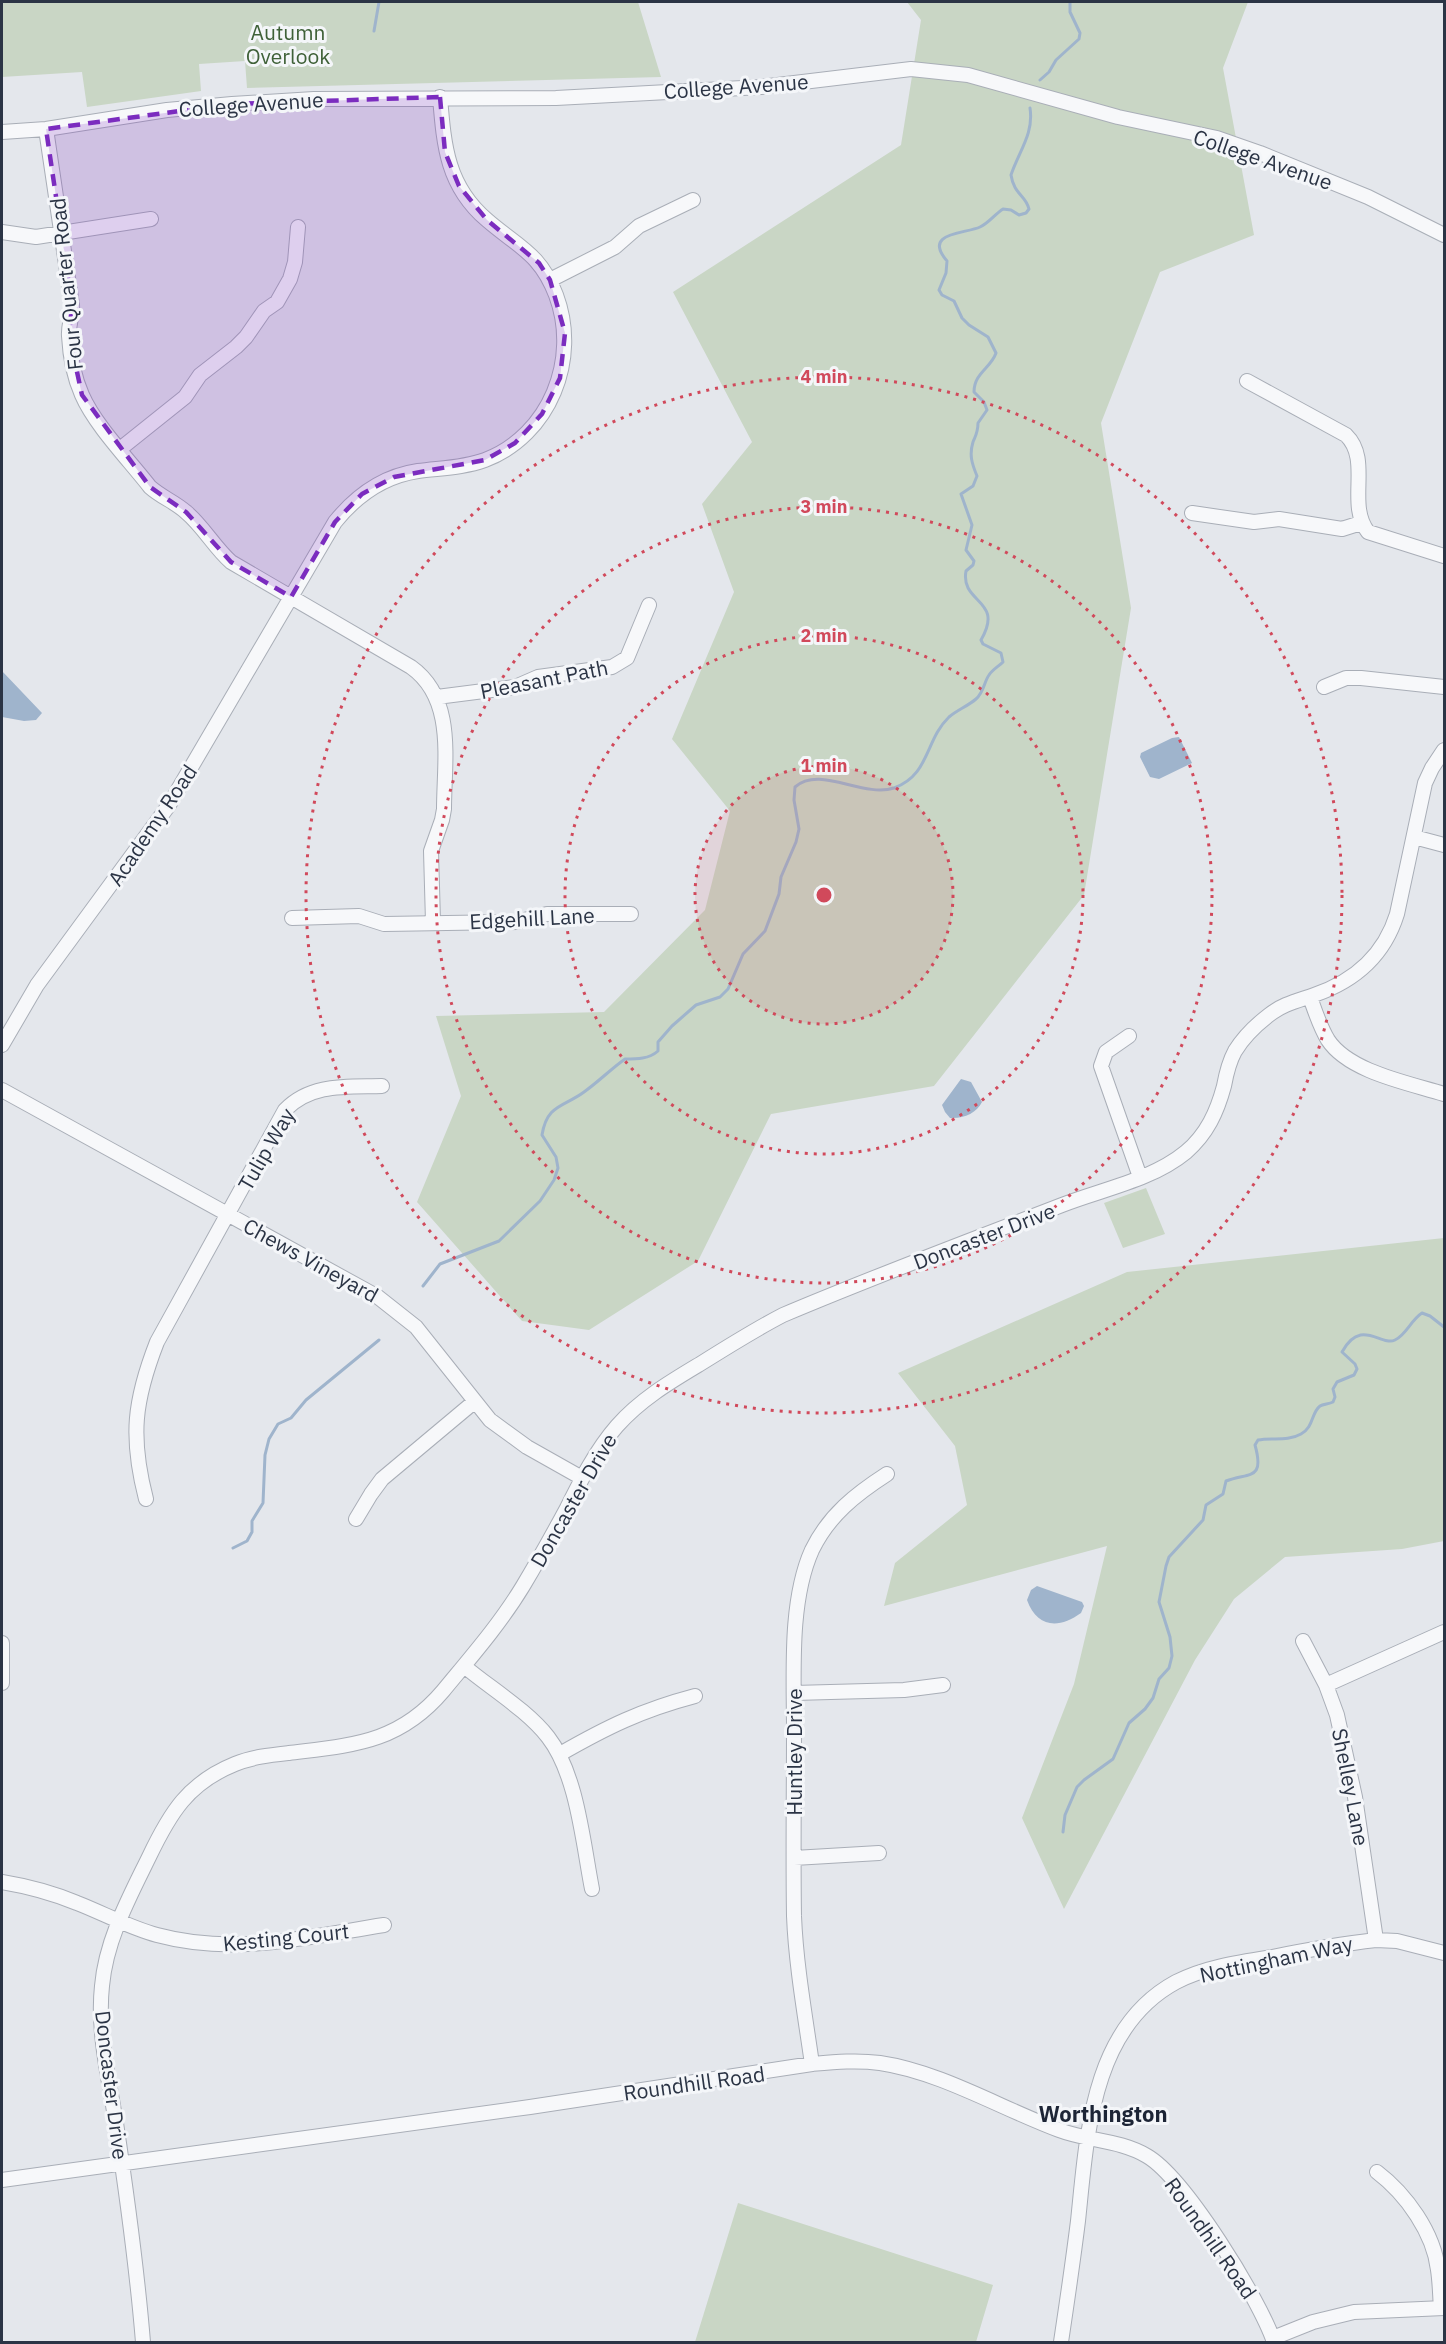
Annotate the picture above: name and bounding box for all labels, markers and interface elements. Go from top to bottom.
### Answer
park label: Autumn Overlook [246,18,330,70]
street label: College Avenue [663,67,809,105]
street label: College Avenue [178,85,324,123]
street label: College Avenue [1190,122,1336,196]
street label: Four Quarter Road [43,196,89,372]
text: 4 min [800,365,848,388]
text: 3 min [800,495,848,518]
text: 2 min [800,624,848,647]
street label: Pleasant Path [478,653,610,705]
text: 1 min [800,754,848,777]
street label: Academy Road [101,759,203,891]
centre of rings [814,885,834,905]
street label: Edgehill Lane [469,901,595,935]
street label: Tulip Way [231,1102,301,1195]
street label: Doncaster Drive [909,1196,1059,1276]
street label: Chews Vineyard [239,1211,383,1309]
street label: Doncaster Drive [523,1428,623,1572]
street label: Huntley Drive [780,1688,808,1816]
street label: Shelley Lane [1326,1726,1376,1848]
street label: Kesting Court [221,1916,351,1958]
street label: Nottingham Way [1197,1929,1356,1989]
street label: Doncaster Drive [89,2009,135,2161]
street label: Roundhill Road [621,2059,767,2107]
district label: Worthington [1038,2099,1168,2128]
street label: Roundhill Road [1159,2172,1263,2304]

